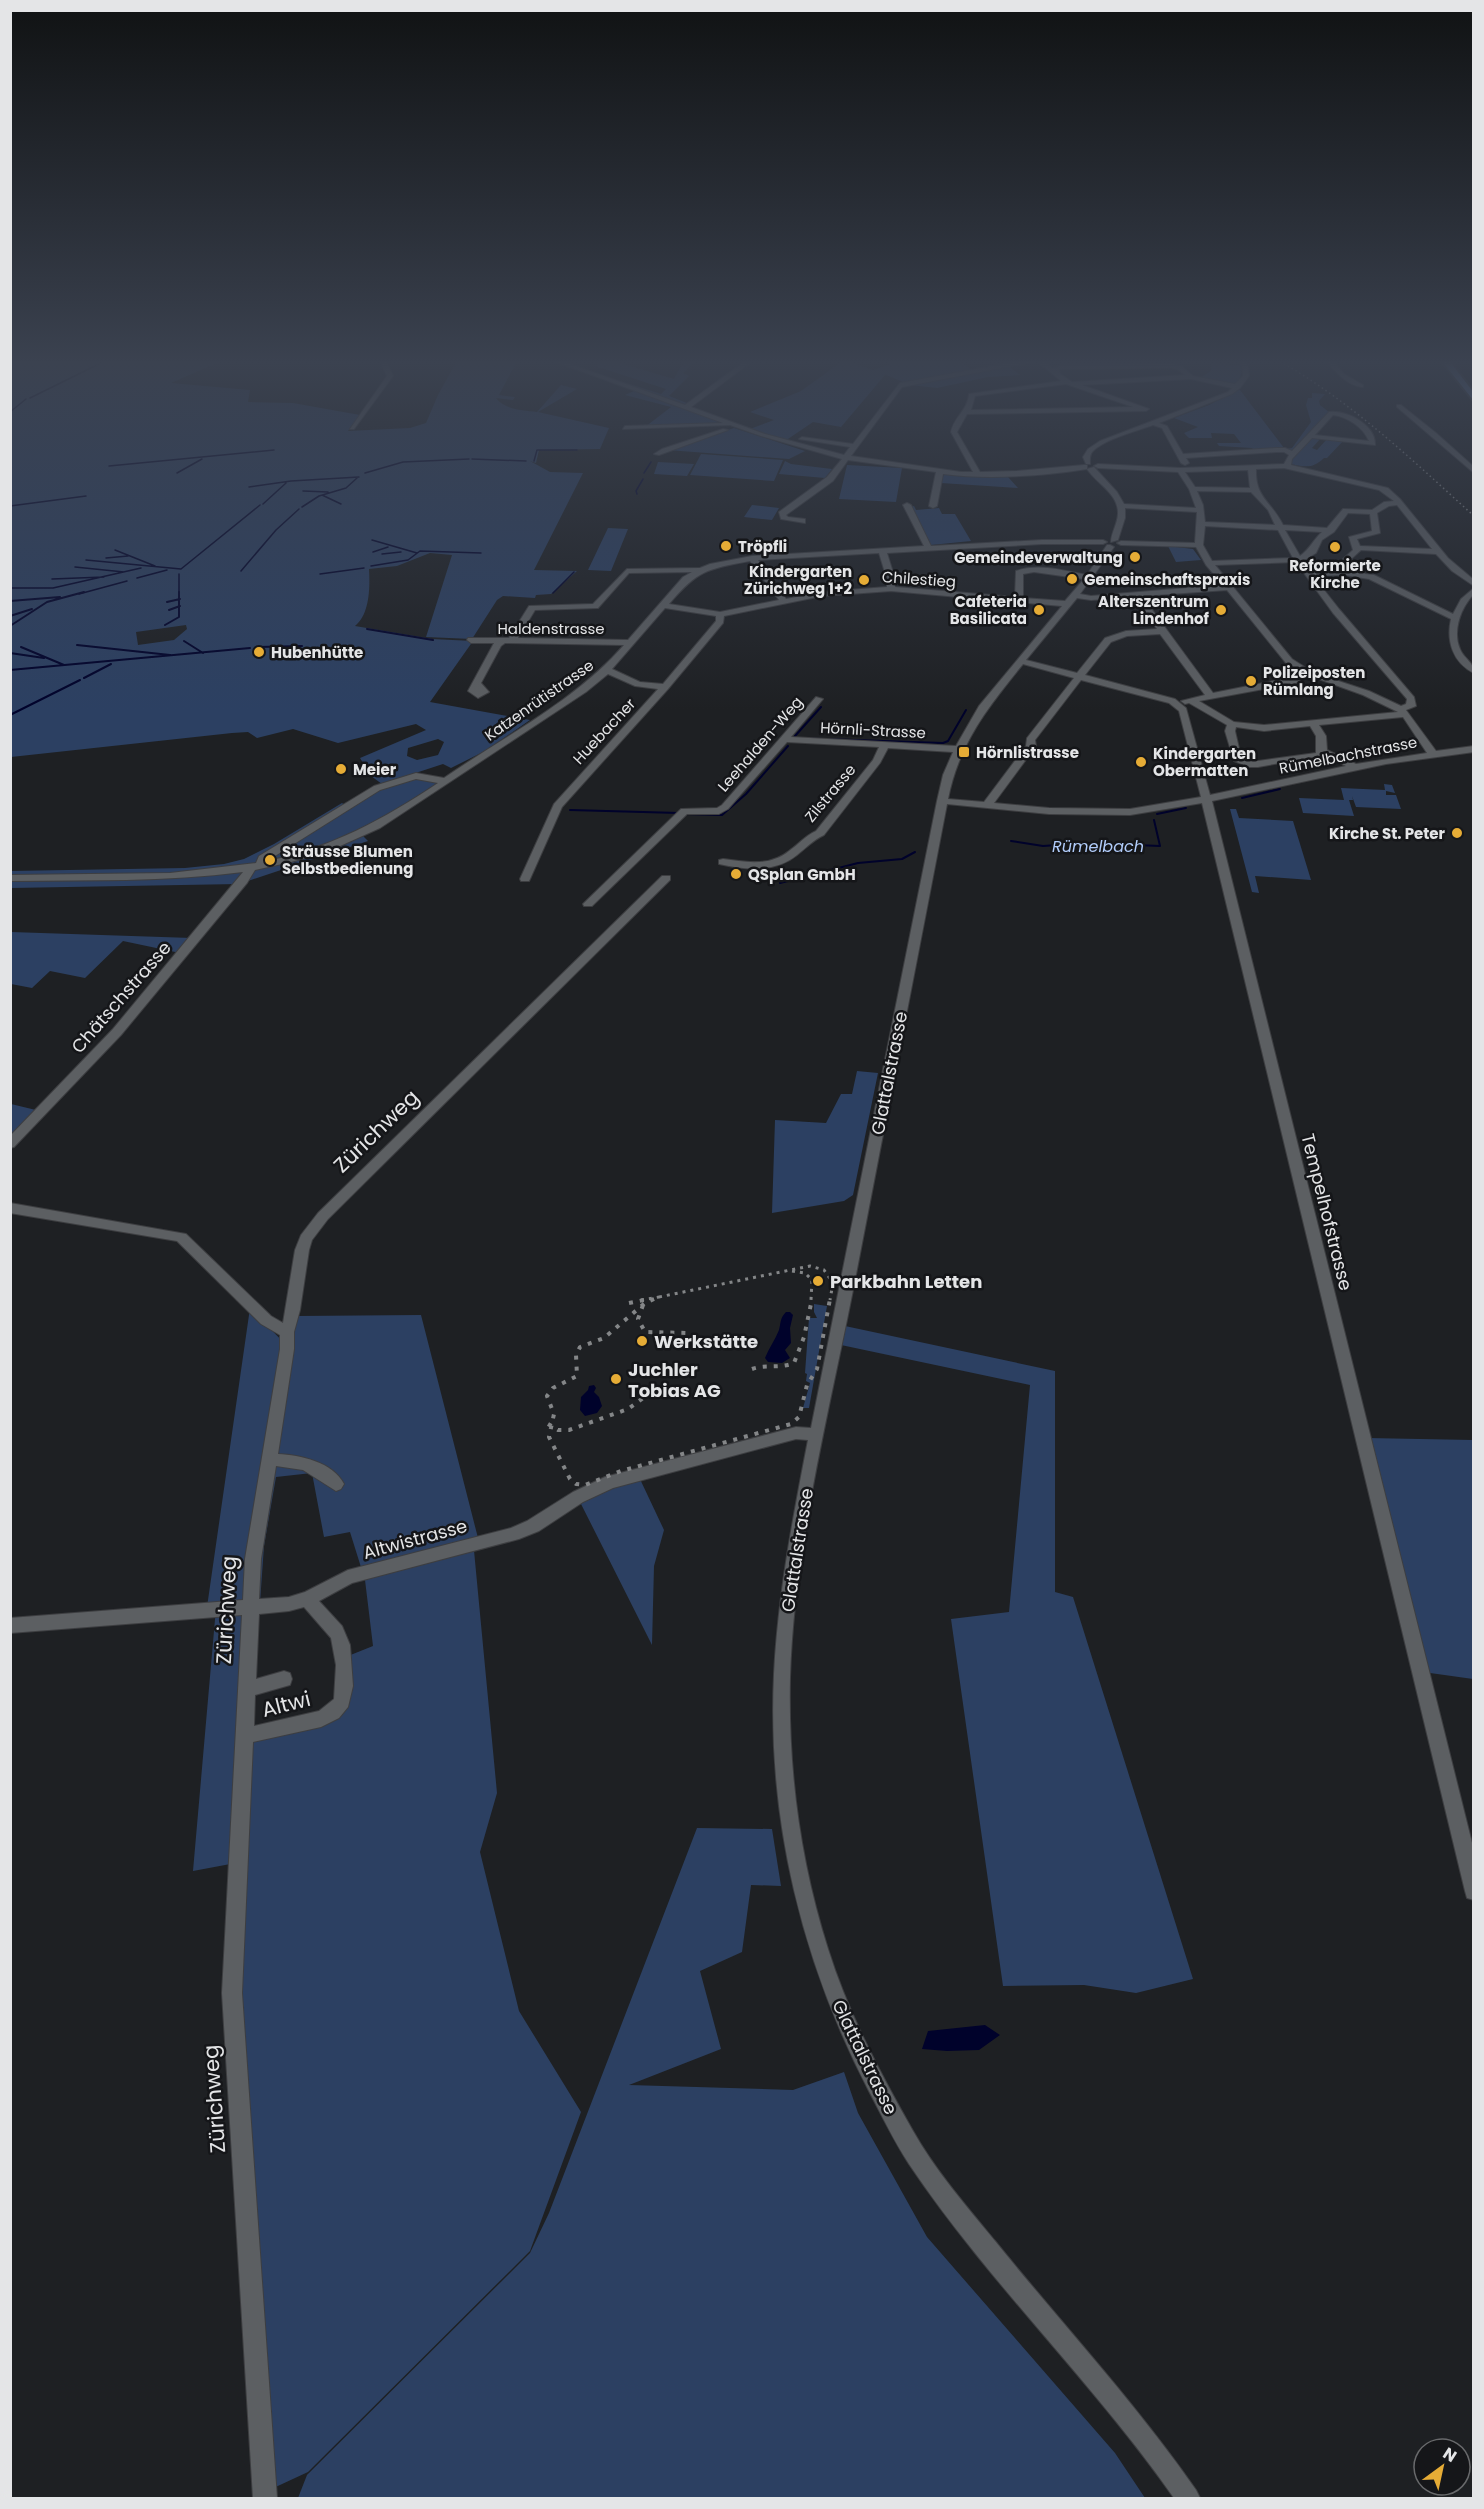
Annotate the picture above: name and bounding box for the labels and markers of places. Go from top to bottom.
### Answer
place label: Tröpfli [738,536,787,557]
marker: Tröpfli [719,539,733,553]
marker: Reformierte Kirche [1328,540,1342,554]
place label: Gemeindeverwaltung [954,547,1123,568]
marker: Gemeindeverwaltung [1128,550,1142,564]
place label: Reformierte Kirche [1289,555,1381,593]
place label: Kindergarten Zürichweg 1+2 [744,561,852,599]
place label: Gemeinschaftspraxis [1084,569,1250,590]
marker: Gemeinschaftspraxis [1065,572,1079,586]
marker: Kindergarten Zürichweg 1+2 [857,573,871,587]
place label: Cafeteria Basilicata [950,591,1027,629]
place label: Alterszentrum Lindenhof [1098,591,1210,629]
marker: Cafeteria Basilicata [1032,603,1046,617]
marker: Alterszentrum Lindenhof [1214,603,1228,617]
place label: Hubenhütte [271,642,363,663]
marker: Hubenhütte [252,645,266,659]
place label: Polizeiposten Rümlang [1263,662,1365,700]
marker: Polizeiposten Rümlang [1244,674,1258,688]
place label: Hörnlistrasse [976,742,1079,763]
place label: Kindergarten Obermatten [1153,743,1256,781]
marker: Hörnlistrasse [957,745,971,759]
marker: Kindergarten Obermatten [1134,755,1148,769]
place label: Meier [353,759,397,780]
marker: Meier [334,762,348,776]
place label: Kirche St. Peter [1329,823,1446,844]
marker: Kirche St. Peter [1450,826,1464,840]
place label: Sträusse Blumen Selbstbedienung [282,841,413,879]
marker: Sträusse Blumen Selbstbedienung [263,853,277,867]
place label: QSplan GmbH [748,864,856,885]
marker: QSplan GmbH [729,867,743,881]
place label: Parkbahn Letten [830,1269,982,1294]
marker: Parkbahn Letten [811,1274,825,1288]
place label: Werkstätte [654,1329,758,1354]
marker: Werkstätte [635,1334,649,1348]
place label: Juchler Tobias AG [628,1357,721,1403]
marker: Juchler Tobias AG [609,1372,623,1386]

